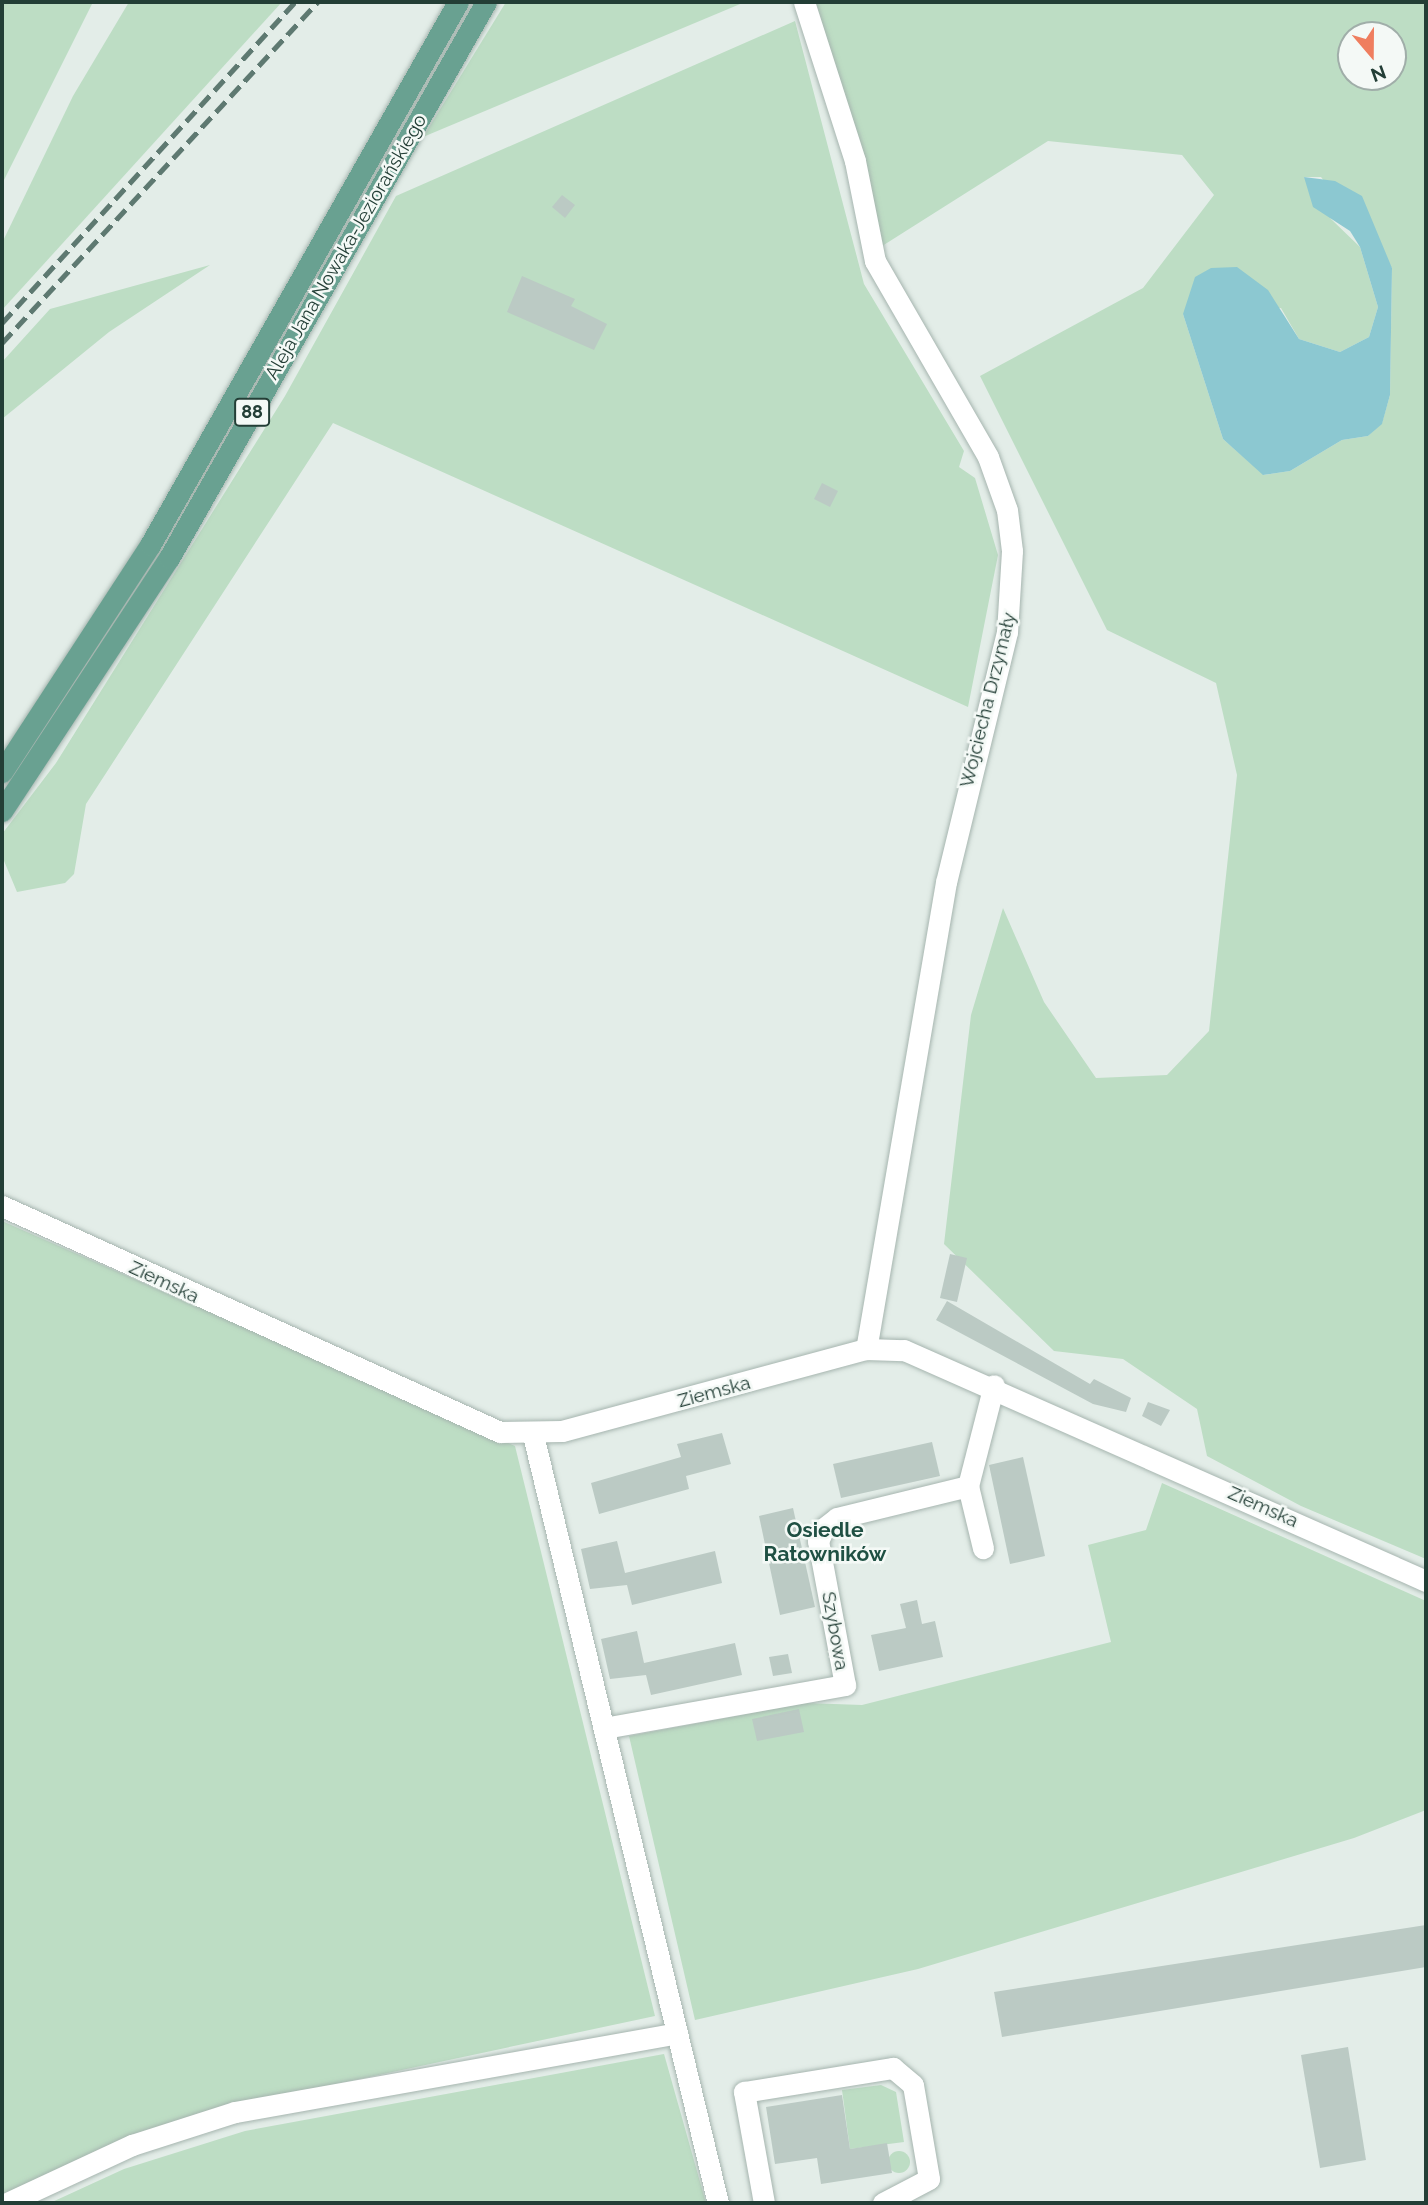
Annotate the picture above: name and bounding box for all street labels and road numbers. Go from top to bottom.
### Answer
street label: Aleja Jana Nowaka-Jeziorańskiego [260,110,432,384]
road number: 88 [233,398,271,426]
street label: Wojciecha Drzymały [955,610,1021,790]
street label: Ziemska [126,1256,202,1308]
street label: Ziemska [675,1371,753,1413]
street label: Ziemska [1224,1481,1302,1533]
street label: Szybowa [817,1590,853,1672]

